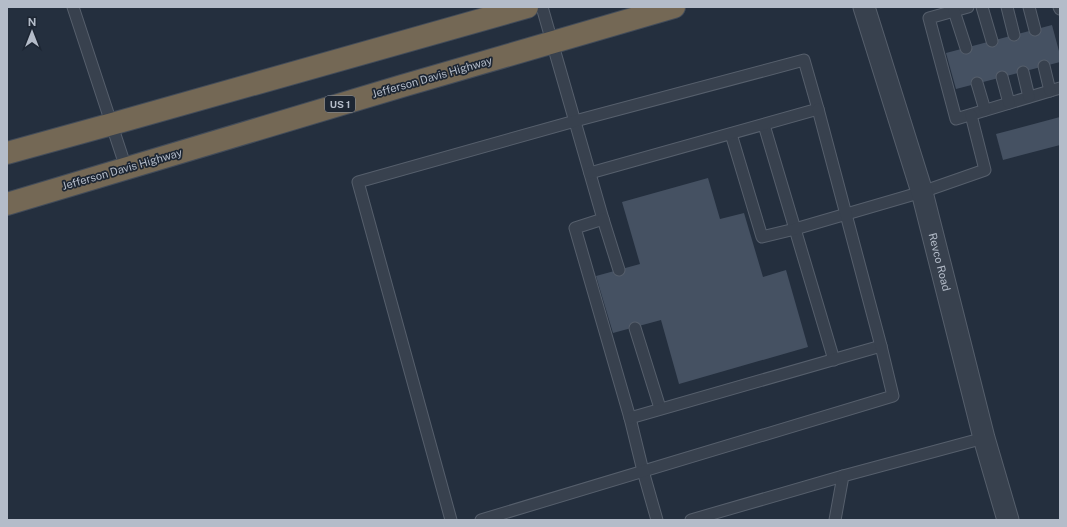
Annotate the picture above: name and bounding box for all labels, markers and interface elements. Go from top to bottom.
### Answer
north arrow [12,12,52,52]
text: N [28,16,36,28]
street label: Jefferson Davis Highway [371,54,494,100]
road number: US 1 [325,96,355,112]
street label: Jefferson Davis Highway [61,146,184,192]
street label: Revco Road [927,232,953,292]

